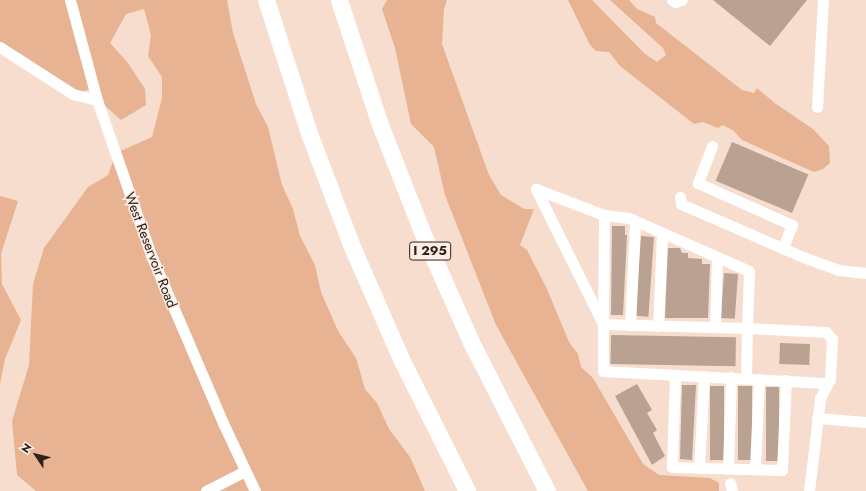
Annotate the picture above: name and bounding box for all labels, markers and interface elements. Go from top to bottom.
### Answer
street label: West Reservoir Road [121,190,181,310]
road number: I 295 [409,240,451,262]
north arrow [16,435,56,475]
text: N [17,440,35,456]

